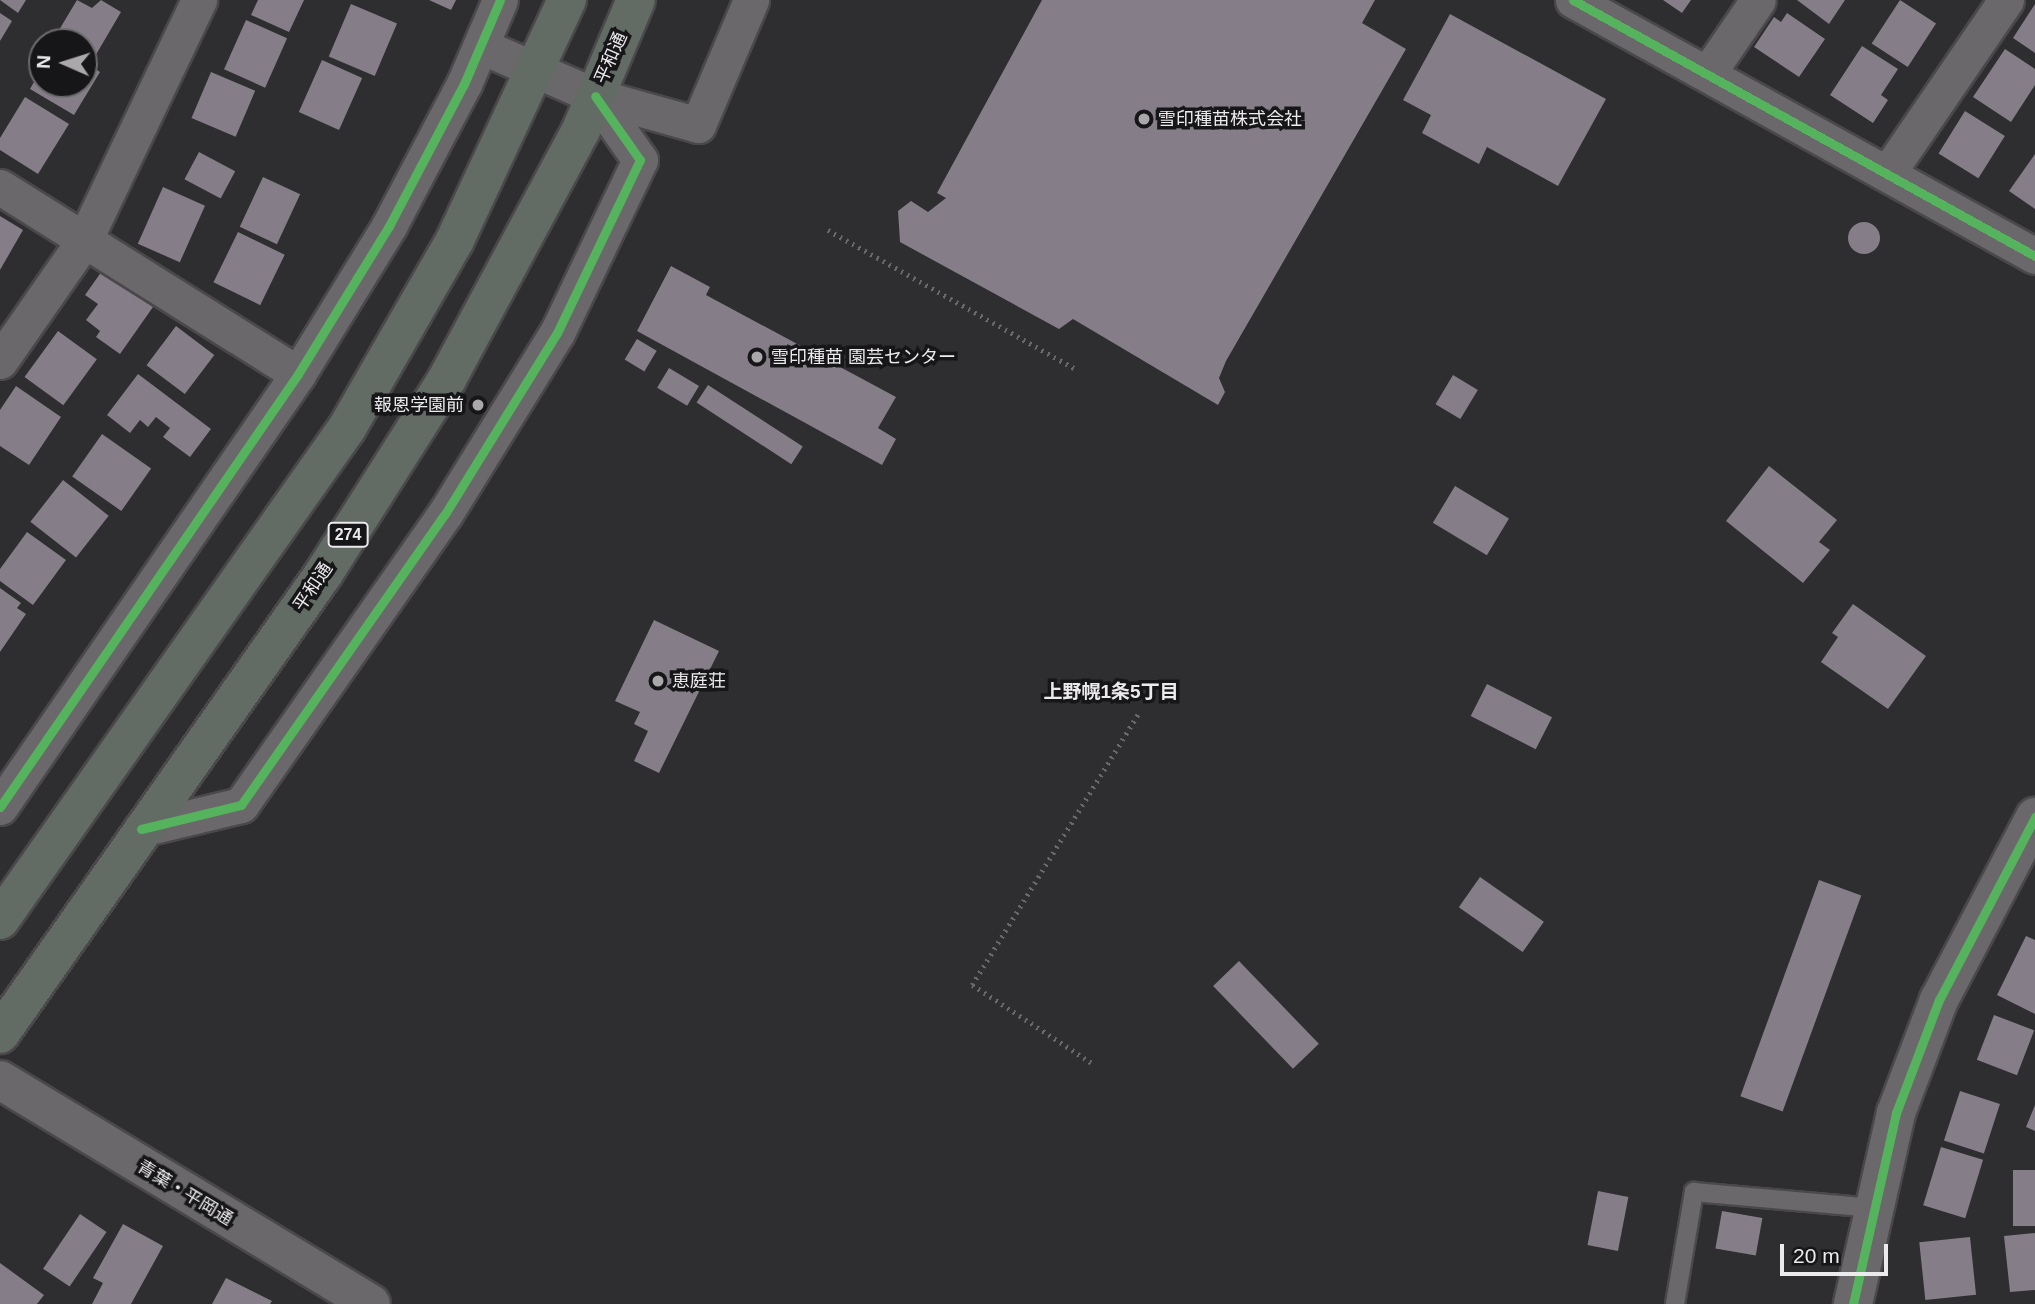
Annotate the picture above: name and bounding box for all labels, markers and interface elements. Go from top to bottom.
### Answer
north arrow [28,28,98,98]
street label: 平和通 [590,29,632,87]
text: N [33,55,54,69]
place label: 雪印種苗株式会社 [1158,108,1302,130]
marker: 雪印種苗株式会社 [1136,111,1152,127]
place label: 雪印種苗 園芸センター [771,346,956,368]
marker: 雪印種苗 園芸センター [749,349,765,365]
place label: 報恩学園前 [374,394,464,416]
marker: 報恩学園前 [470,397,486,413]
road number: 274 [327,522,369,548]
street label: 平和通 [289,559,337,615]
place label: 恵庭荘 [672,670,726,692]
marker: 恵庭荘 [650,673,666,689]
district label: 上野幌1条5丁目 [1043,681,1179,703]
street label: 青葉・平岡通 [133,1156,237,1230]
scale bar [1783,1230,1892,1274]
text: 20 m [1793,1244,1840,1267]

